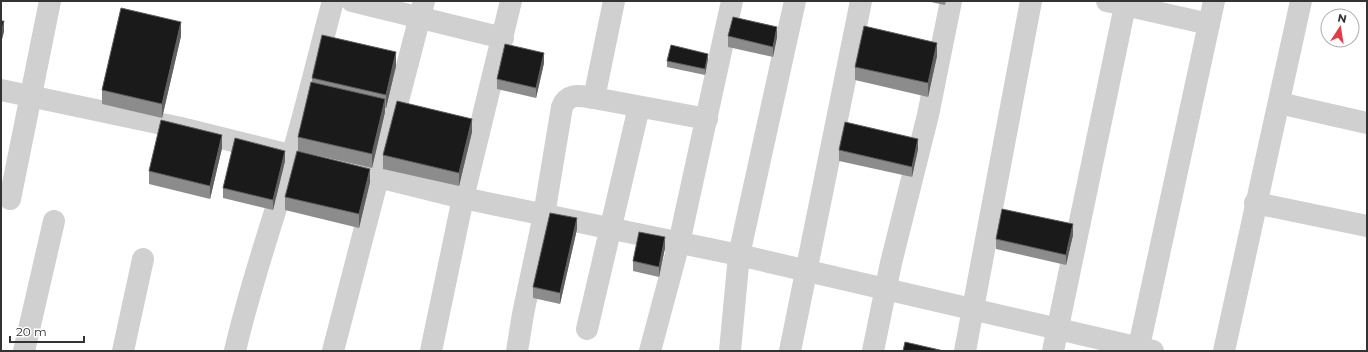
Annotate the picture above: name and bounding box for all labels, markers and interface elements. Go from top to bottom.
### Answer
north arrow [1320,8,1360,48]
text: N [1336,10,1348,26]
scale bar [10,318,84,344]
text: 20 m [16,324,47,339]

